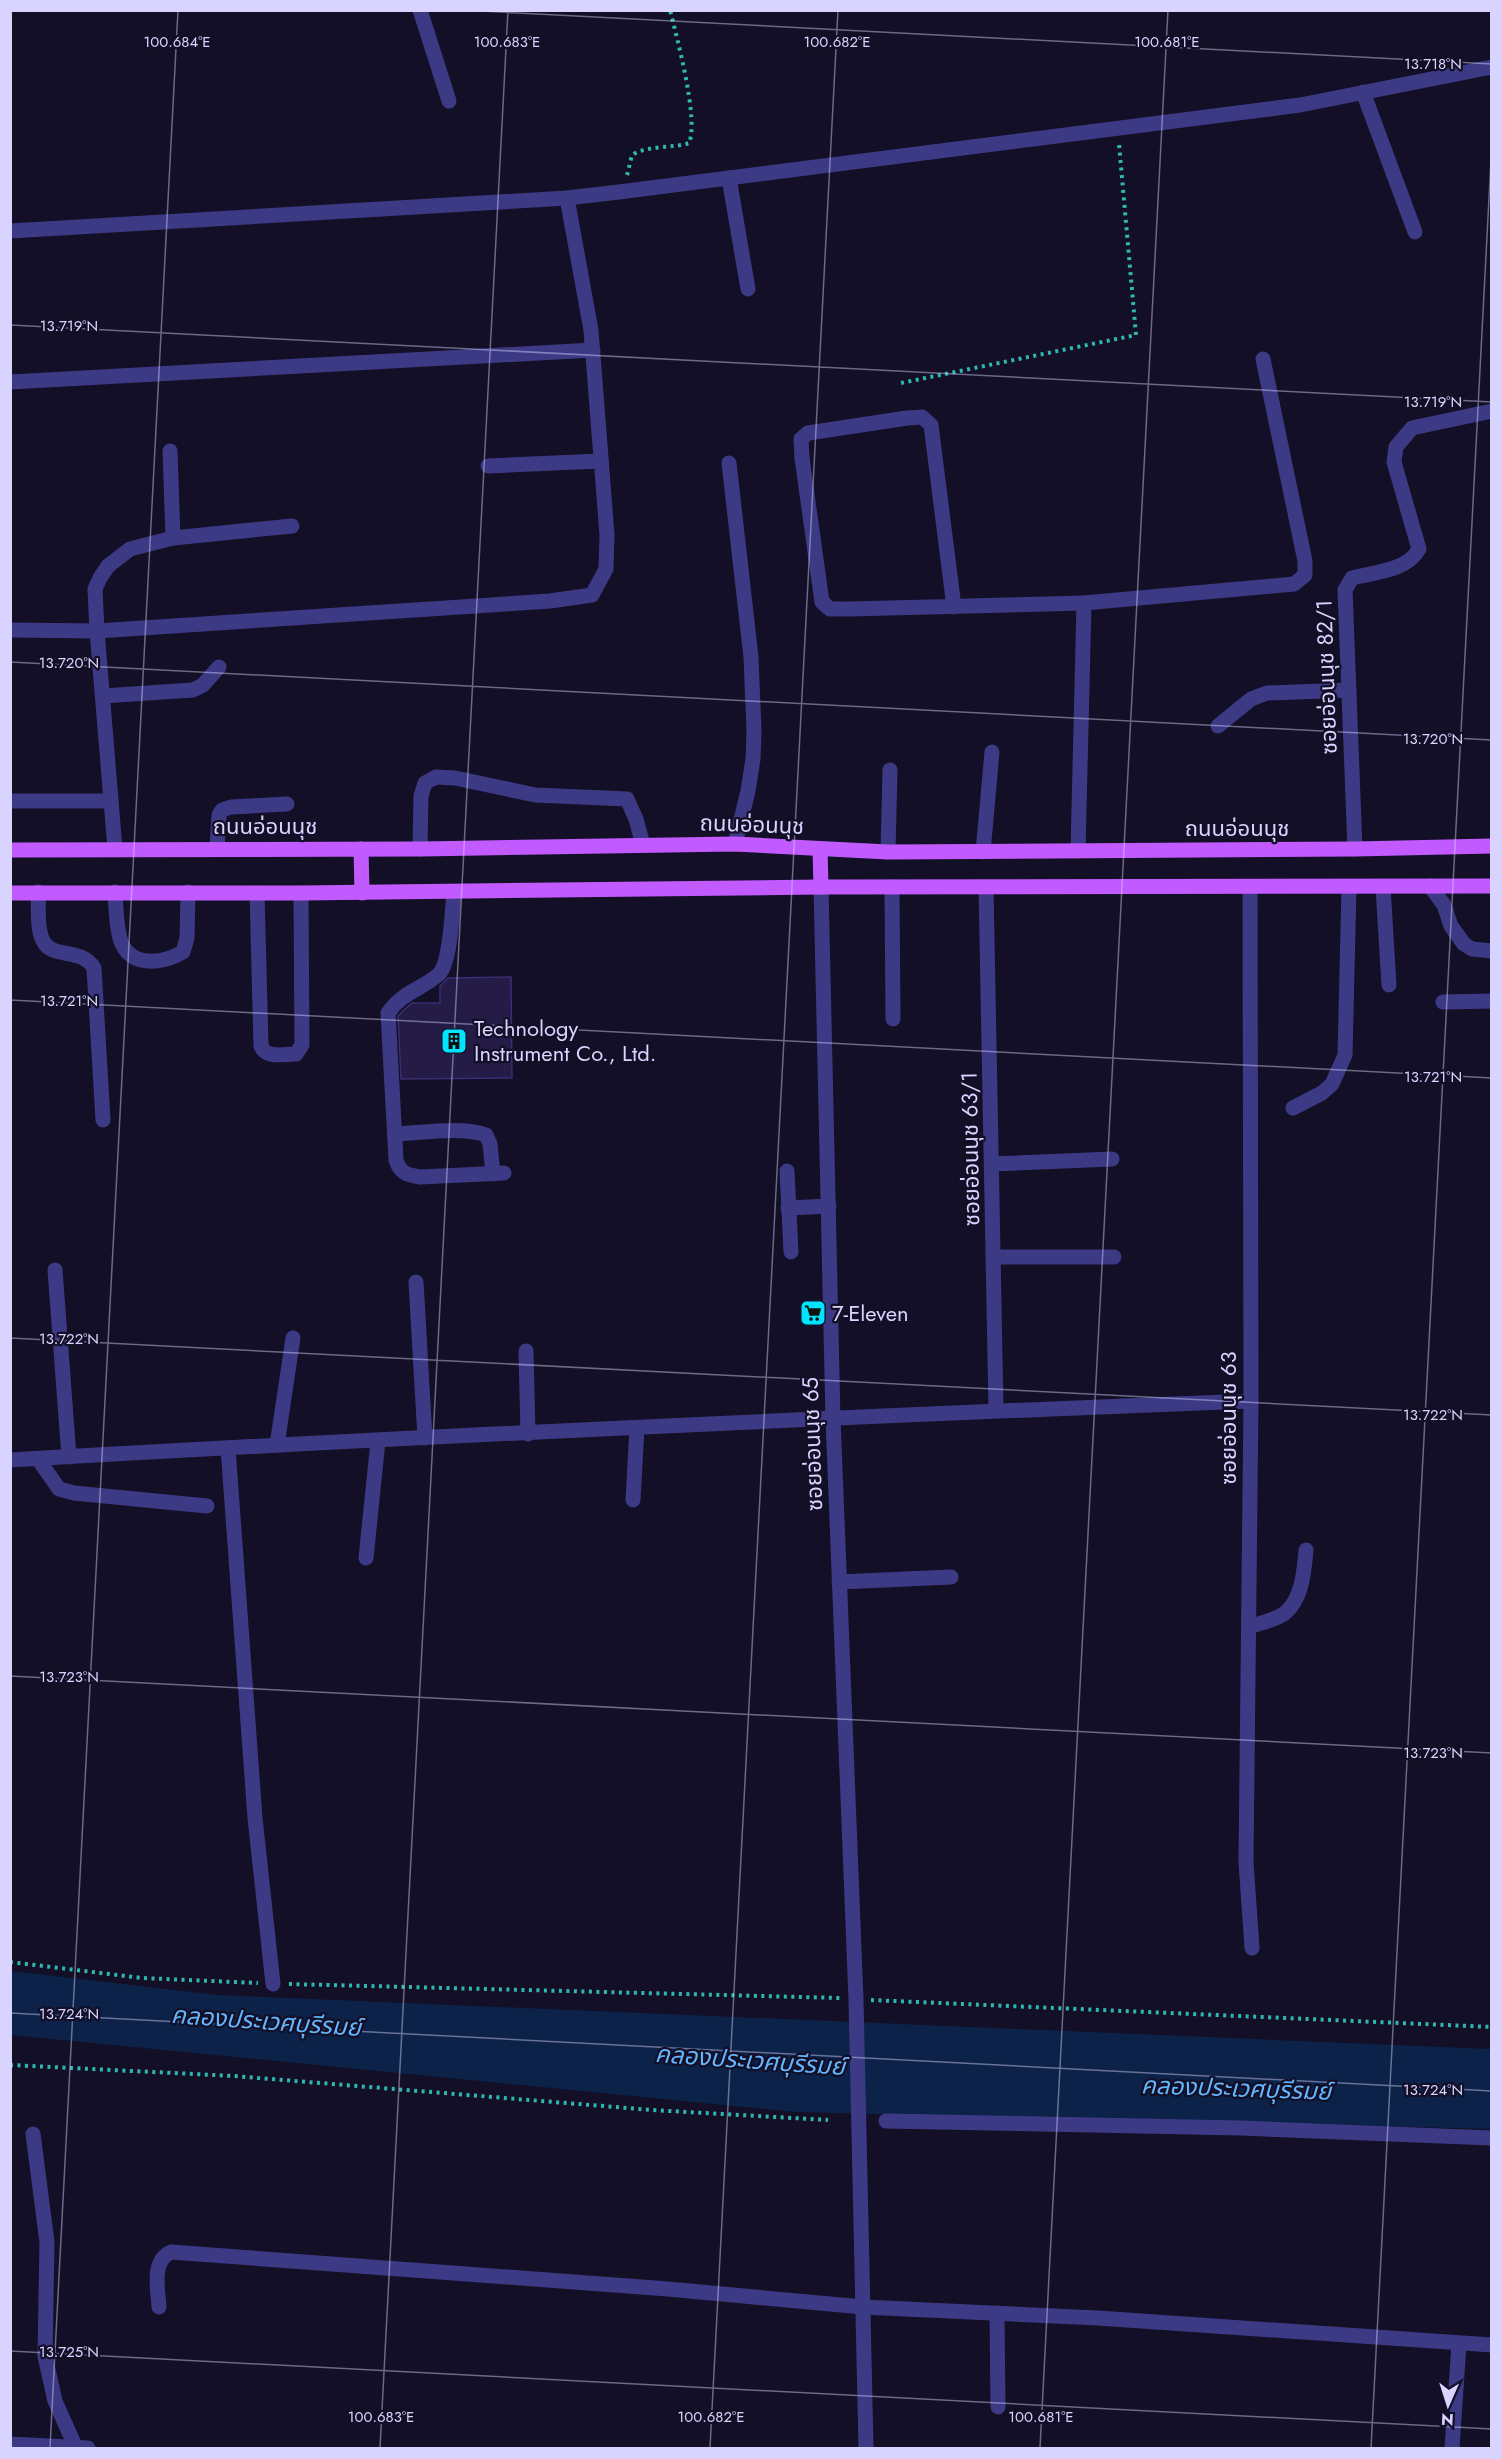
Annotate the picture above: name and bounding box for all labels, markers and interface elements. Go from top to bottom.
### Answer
text: 100.684°E [143,31,211,53]
text: 100.683°E [474,31,540,53]
text: 100.682°E [803,31,871,53]
text: 100.681°E [1134,31,1200,53]
text: 13.718°N [1404,53,1462,75]
text: 13.719°N [40,315,98,337]
text: 13.719°N [1404,391,1462,413]
street label: ซอยอ่อนนุช 82/1 [1307,599,1345,755]
text: 13.720°N [39,652,99,674]
text: 13.720°N [1403,728,1463,750]
street label: ถนนอ่อนนุช [699,806,805,842]
street label: ถนนอ่อนนุช [213,810,317,842]
street label: ถนนอ่อนนุช [1185,812,1289,844]
text: 13.721°N [40,990,98,1012]
place label: Technology Instrument Co., Ltd. [474,1012,656,1069]
building icon: Technology Instrument Co., Ltd. [439,1026,469,1056]
text: 13.721°N [1404,1066,1462,1088]
street label: ซอยอ่อนนุช 63/1 [953,1072,987,1226]
place label: 7-Eleven [832,1297,909,1329]
supermarket icon: 7-Eleven [798,1298,828,1328]
text: 13.722°N [39,1328,99,1350]
street label: ซอยอ่อนนุช 63 [1212,1351,1244,1485]
street label: ซอยอ่อนนุช 65 [794,1377,830,1511]
text: 13.722°N [1403,1404,1463,1426]
text: 13.723°N [39,1666,99,1688]
text: 13.723°N [1403,1742,1463,1764]
water label: คลองประเวศบุรีรมย์ [170,1997,366,2045]
text: 13.724°N [39,2003,99,2025]
water label: คลองประเวศบุรีรมย์ [654,2036,850,2084]
water label: คลองประเวศบุรีรมย์ [1140,2067,1336,2109]
text: 13.724°N [1403,2079,1463,2101]
text: 13.725°N [39,2341,99,2363]
north arrow [1418,2375,1478,2435]
text: 100.683°E [348,2406,414,2428]
text: 100.682°E [677,2406,745,2428]
text: 100.681°E [1008,2406,1074,2428]
text: N [1440,2408,1454,2431]

